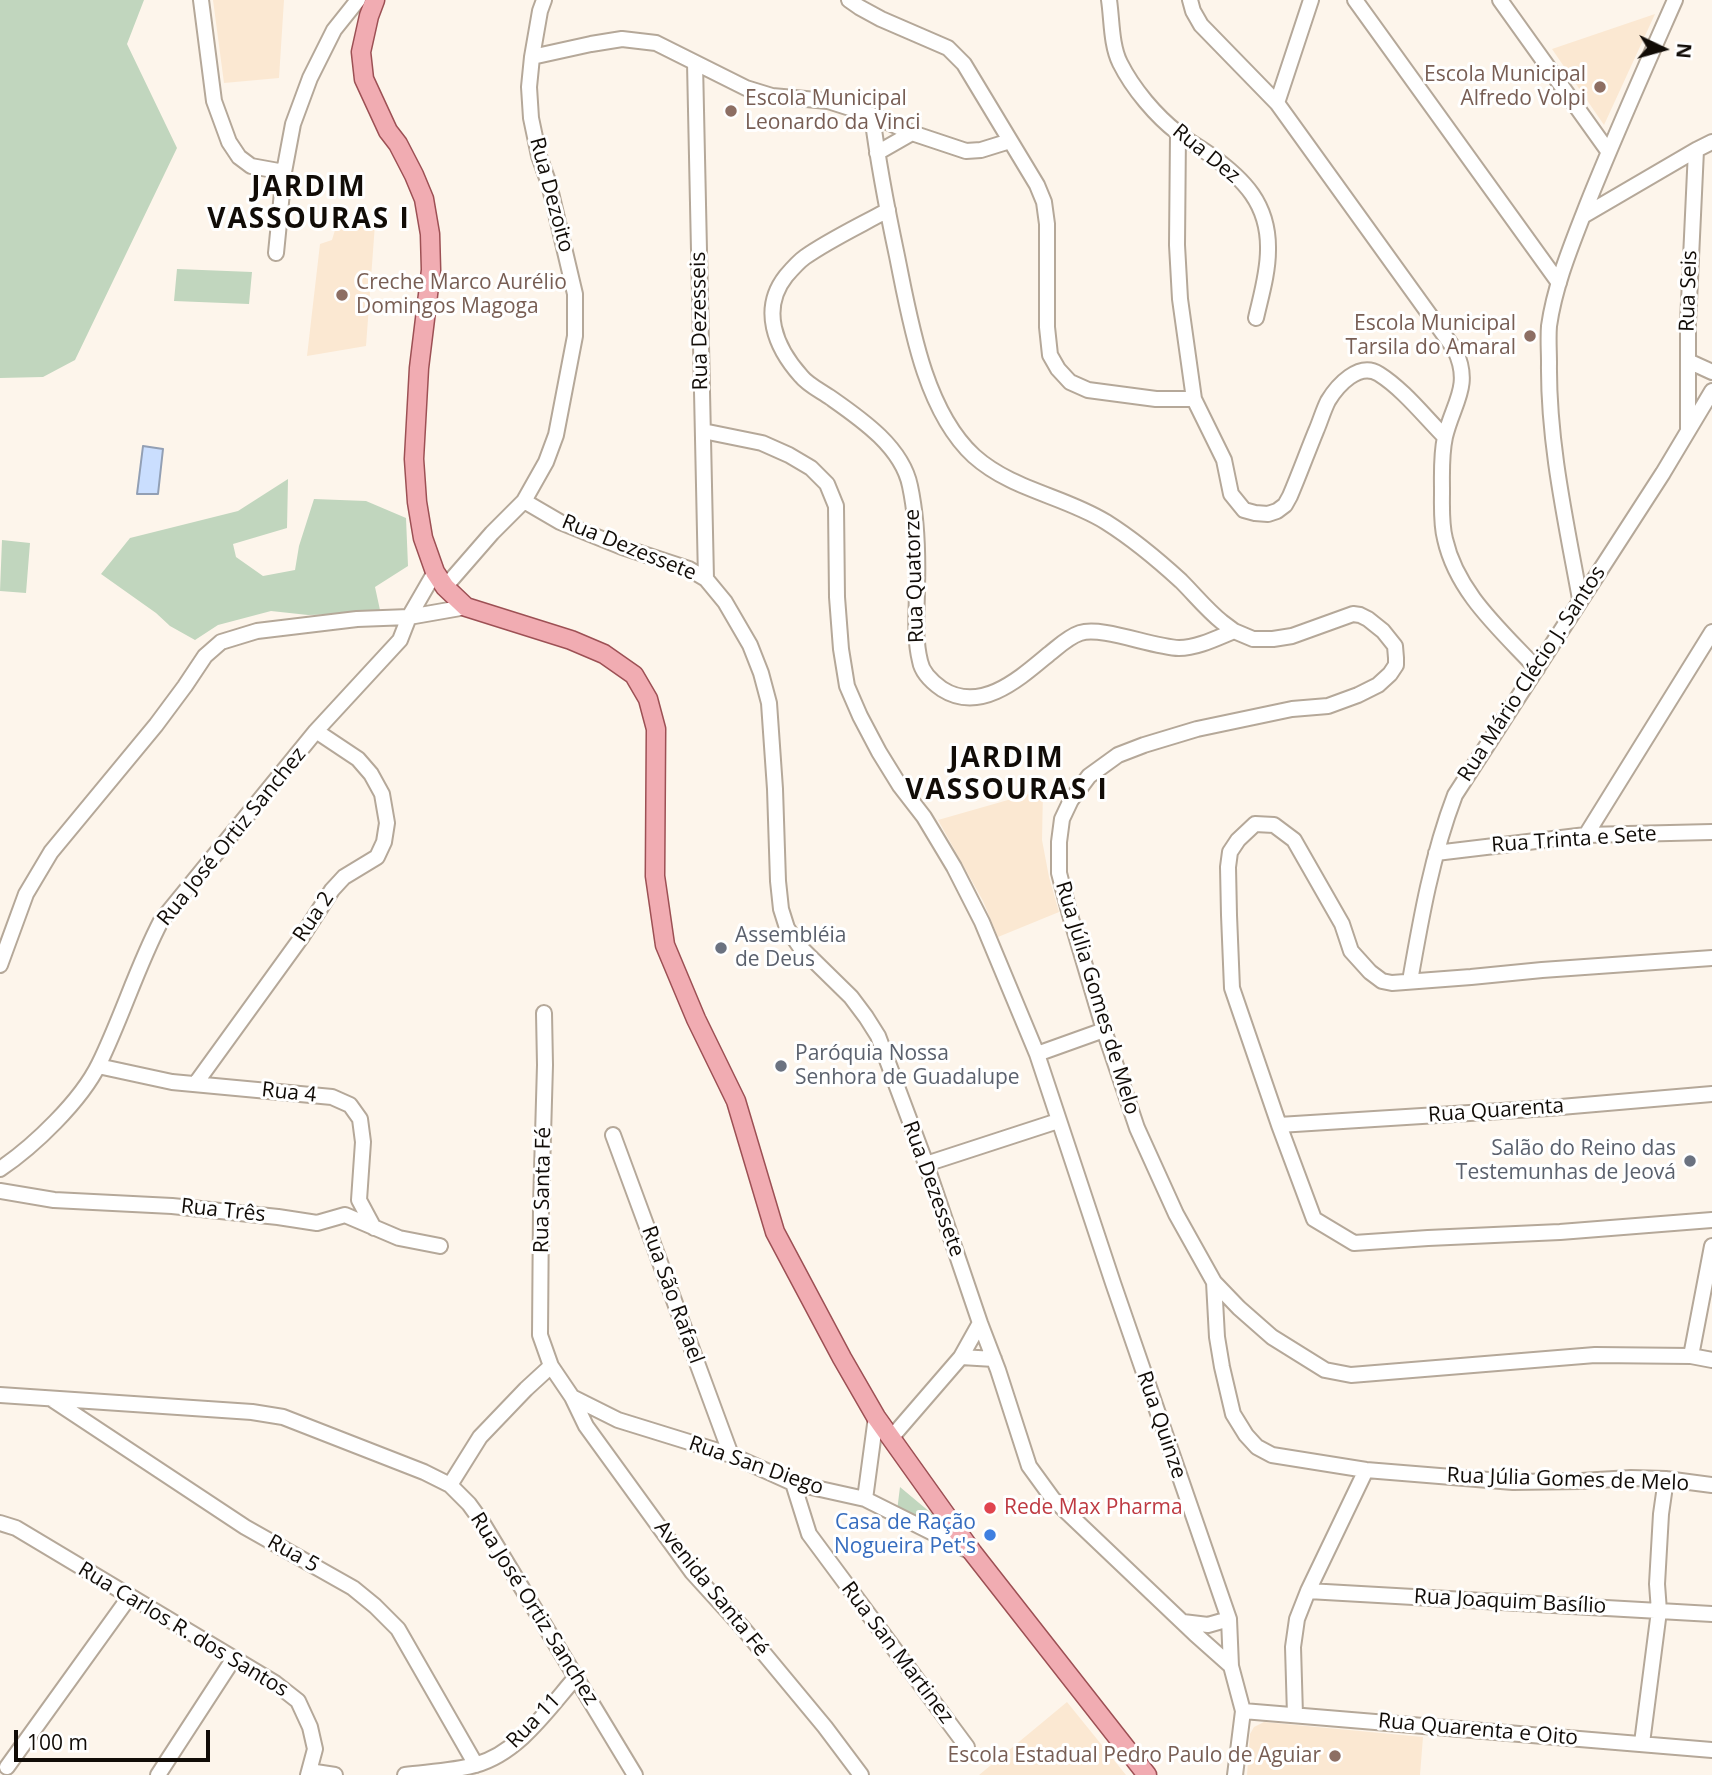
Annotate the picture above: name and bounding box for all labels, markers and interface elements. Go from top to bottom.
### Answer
north arrow [1628,14,1698,84]
text: N [1670,42,1698,60]
place label: Escola Municipal Alfredo Volpi [1424,62,1586,112]
marker: Escola Municipal Alfredo Volpi [1592,79,1608,95]
place label: Escola Municipal Leonardo da Vinci [745,86,920,136]
marker: Escola Municipal Leonardo da Vinci [723,103,739,119]
street label: Rua Dez [1167,119,1245,189]
street label: Rua Dezoito [524,135,578,255]
district label: JARDIM VASSOURAS I [209,171,409,237]
street label: Rua Seis [1675,250,1703,332]
street label: Rua Dezesseis [686,251,714,391]
place label: Creche Marco Aurélio Domingos Magoga [356,270,567,320]
marker: Creche Marco Aurélio Domingos Magoga [334,287,350,303]
place label: Escola Municipal Tarsila do Amaral [1346,311,1516,361]
marker: Escola Municipal Tarsila do Amaral [1522,328,1538,344]
street label: Rua Quatorze [900,509,930,643]
street label: Rua Dezessete [558,510,700,586]
street label: Rua Mário Clécio J. Santos [1453,561,1611,787]
district label: JARDIM VASSOURAS I [907,742,1107,808]
street label: Rua José Ortiz Sanchez [152,743,312,931]
street label: Rua Trinta e Sete [1490,822,1658,858]
street label: Rua Júlia Gomes de Melo [1049,878,1145,1118]
street label: Rua 2 [288,887,340,947]
place label: Assembléia de Deus [735,923,846,973]
marker: Assembléia de Deus [713,940,729,956]
place label: Paróquia Nossa Senhora de Guadalupe [795,1041,1020,1091]
marker: Paróquia Nossa Senhora de Guadalupe [773,1058,789,1074]
street label: Rua 4 [260,1078,318,1108]
street label: Rua Quarenta [1427,1094,1565,1128]
street label: Rua Dezessete [897,1118,969,1260]
street label: Rua Santa Fé [529,1127,557,1253]
place label: Salão do Reino das Testemunhas de Jeová [1456,1136,1676,1186]
marker: Salão do Reino das Testemunhas de Jeová [1682,1153,1698,1169]
street label: Rua Três [179,1194,267,1228]
street label: Rua São Rafael [635,1223,709,1367]
street label: Rua Quinze [1131,1368,1191,1482]
street label: Rua San Diego [685,1431,827,1501]
street label: Rua Júlia Gomes de Melo [1446,1463,1690,1497]
place label: Rede Max Pharma [1004,1495,1183,1521]
marker: Rede Max Pharma [982,1500,998,1516]
street label: Rua José Ortiz Sanchez [464,1508,604,1710]
place label: Casa de Ração Nogueira Pet's [834,1510,976,1560]
street label: Avenida Santa Fé [649,1516,773,1662]
marker: Casa de Ração Nogueira Pet's [982,1527,998,1543]
street label: Rua 5 [263,1530,323,1578]
street label: Rua Carlos R. dos Santos [73,1557,293,1703]
street label: Rua San Martinez [836,1577,958,1729]
street label: Rua Joaquim Basílio [1413,1584,1607,1620]
street label: Rua 11 [502,1688,566,1754]
street label: Rua Quarenta e Oito [1377,1709,1579,1751]
scale bar [18,1716,214,1760]
text: 100 m [27,1728,88,1756]
place label: Escola Estadual Pedro Paulo de Aguiar [948,1743,1321,1769]
marker: Escola Estadual Pedro Paulo de Aguiar [1327,1748,1343,1764]

